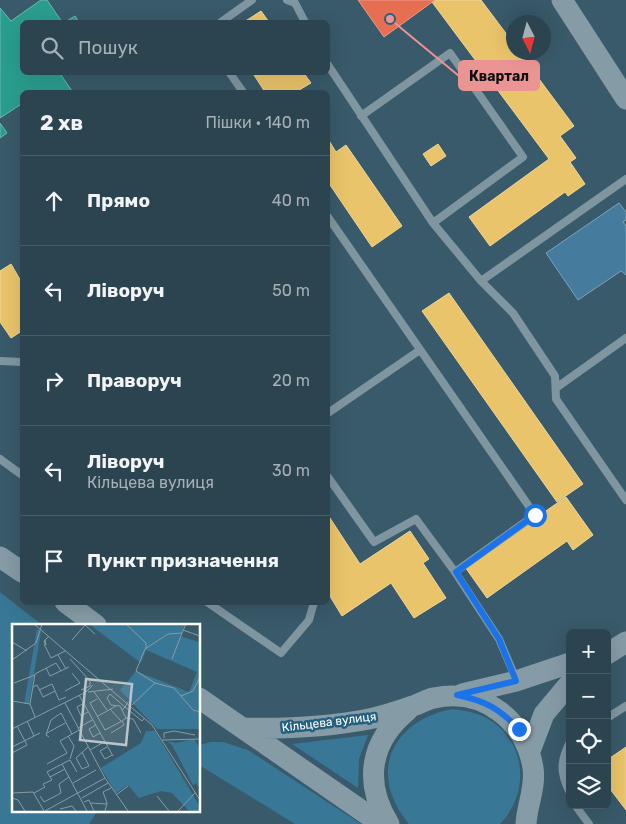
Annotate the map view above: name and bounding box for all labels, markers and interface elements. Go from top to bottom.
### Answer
north arrow [506,15,551,60]
search box [20,20,330,75]
icon: search [38,34,66,62]
text: Пошук [78,36,138,59]
callout: Квартал [459,61,539,90]
text: Квартал [469,68,529,85]
text: 2 хв [40,110,83,135]
text: Пішки · 140 m [206,113,310,132]
icon: ahead [40,187,68,215]
text: Прямо [87,189,150,212]
text: 40 m [272,191,310,210]
icon: left [40,277,68,305]
text: Ліворуч [87,279,164,302]
text: 50 m [272,281,310,300]
icon: right [40,367,68,395]
text: Праворуч [87,369,182,392]
text: 20 m [272,371,310,390]
text: Ліворуч [87,450,164,473]
icon: left [40,457,68,485]
text: 30 m [272,461,310,480]
text: Кільцева вулиця [87,473,214,492]
route start [524,504,547,527]
icon: arrive [40,547,68,575]
text: Пункт призначення [87,549,279,572]
inset map [12,624,200,812]
map controls [566,629,611,809]
button: + [566,629,611,674]
button: − [566,674,611,719]
street label: Кільцева вулиця [281,709,377,735]
route end [508,718,531,741]
button: locate [566,719,611,764]
button: layers [566,764,611,809]

